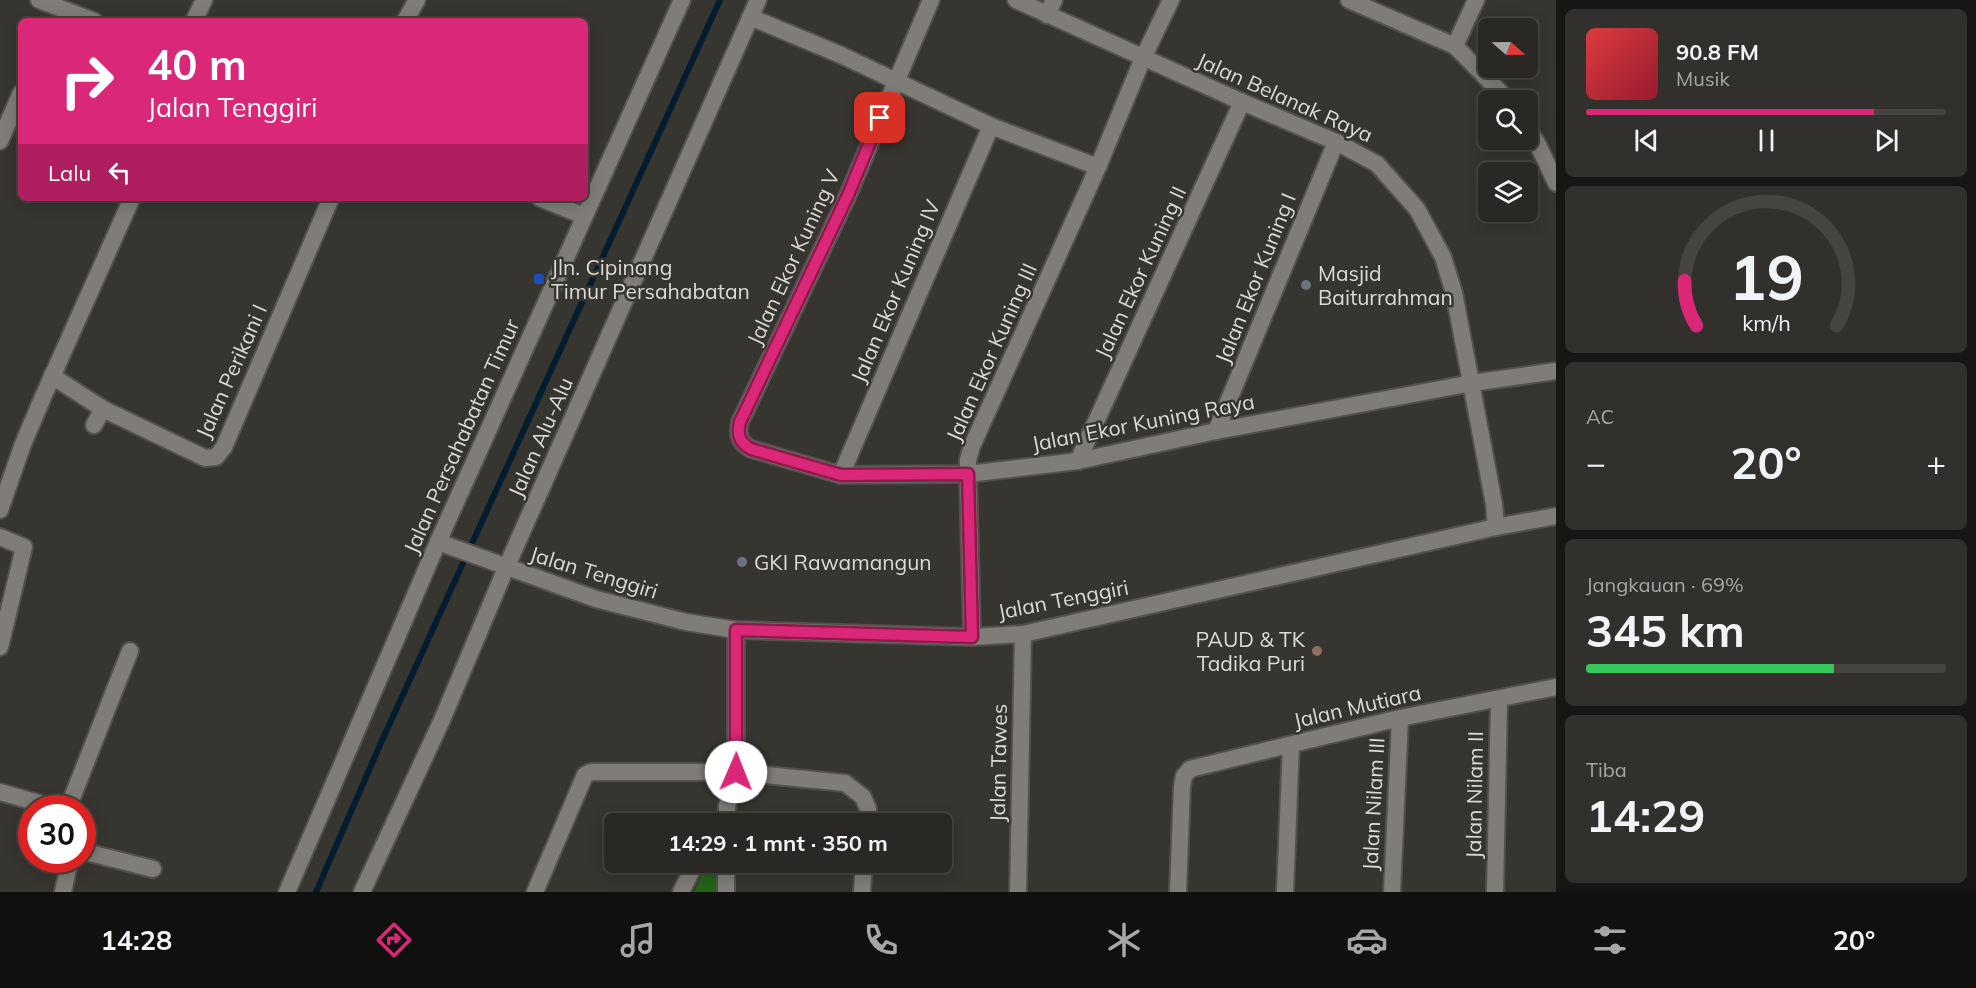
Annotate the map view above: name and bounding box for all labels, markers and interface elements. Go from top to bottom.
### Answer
north arrow [1478,18,1538,78]
map controls [1478,18,1538,222]
text: 40 m [147,38,247,91]
text: 90.8 FM [1676,38,1759,66]
icon: right [48,42,126,120]
street label: Jalan Belanak Raya [1193,46,1377,148]
text: Musik [1676,66,1730,91]
text: Jalan Tenggiri [147,90,318,124]
button: search [1478,90,1538,150]
pin [854,92,905,143]
icon: arrive [863,101,896,134]
icon: previous [1630,124,1663,157]
icon: pause [1750,124,1783,157]
icon: next [1870,124,1903,157]
icon: left [103,156,136,189]
text: Lalu [48,159,91,187]
button: layers [1478,162,1538,222]
street label: Jalan Ekor Kuning V [741,165,845,349]
street label: Jalan Ekor Kuning II [1089,182,1191,362]
street label: Jalan Ekor Kuning I [1209,189,1301,367]
street label: Jalan Ekor Kuning IV [845,195,945,386]
text: 19 [1729,238,1803,317]
place label: Jln. Cipinang Timur Persahabatan [551,254,750,304]
street label: Jalan Ekor Kuning III [940,259,1042,445]
place label: Masjid Baiturrahman [1318,260,1453,310]
marker: Jln. Cipinang Timur Persahabatan [532,272,546,286]
marker: Masjid Baiturrahman [1299,278,1313,292]
street label: Jalan Perikani I [190,300,272,442]
text: km/h [1742,310,1790,337]
street label: Jalan Persahabatan Timur [398,314,525,557]
street label: Jalan Alu-Alu [502,373,578,501]
street label: Jalan Ekor Kuning Raya [1029,388,1257,456]
text: AC [1586,404,1614,429]
text: 20° [1730,434,1802,490]
text: − [1586,442,1606,483]
text: + [1926,442,1946,483]
street label: Jalan Tenggiri [527,540,661,604]
place label: GKI Rawamangun [754,549,932,575]
marker: GKI Rawamangun [735,555,749,569]
text: Jangkauan · 69% [1586,572,1744,597]
street label: Jalan Tenggiri [995,574,1131,624]
text: 345 km [1586,602,1745,658]
place label: PAUD & TK Tadika Puri [1195,626,1306,676]
marker: PAUD & TK Tadika Puri [1310,644,1324,658]
street label: Jalan Mutiara [1291,679,1423,733]
street label: Jalan Tawes [984,704,1012,822]
street label: Jalan Nilam II [1460,731,1488,859]
street label: Jalan Nilam III [1357,737,1389,871]
position arrow [704,740,768,804]
text: Tiba [1586,757,1627,782]
text: 14:29 [1586,787,1705,843]
speed limit sign: 30 [18,795,96,873]
text: 14:29 · 1 mnt · 350 m [668,829,888,857]
icon: directions [373,919,415,961]
icon: music [617,919,659,961]
icon: phone [860,919,902,961]
icon: climate [1103,919,1145,961]
icon: car [1346,919,1388,961]
icon: filters [1589,919,1631,961]
text: 14:28 [101,923,172,957]
text: 20° [1833,923,1875,957]

